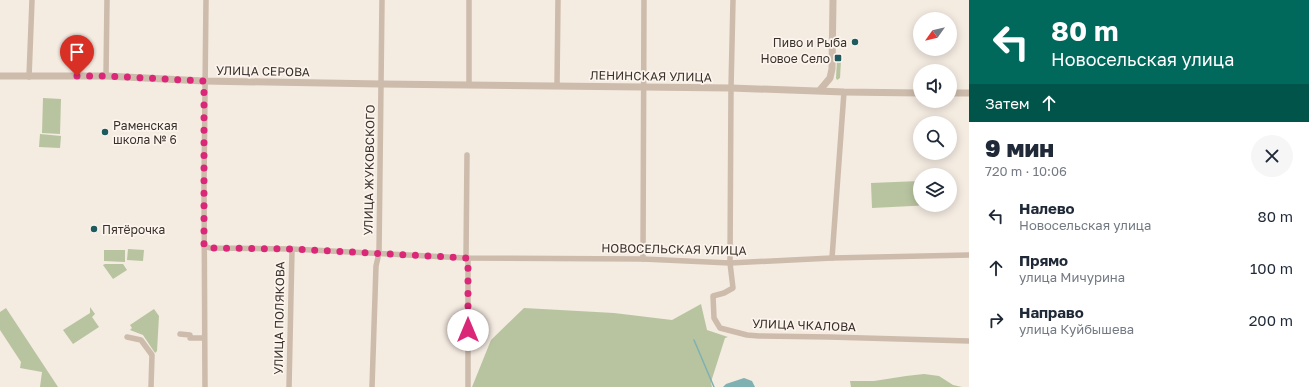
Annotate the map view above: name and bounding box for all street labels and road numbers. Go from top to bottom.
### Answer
street label: УЛИЦА СЕРОВА [216,63,310,79]
street label: ЛЕНИНСКАЯ УЛИЦА [590,67,712,85]
street label: УЛИЦА ЖУКОВСКОГО [360,104,378,236]
street label: НОВОСЕЛЬСКАЯ УЛИЦА [601,240,747,258]
street label: УЛИЦА ПОЛЯКОВА [271,261,287,375]
street label: УЛИЦА ЧКАЛОВА [752,316,856,334]

